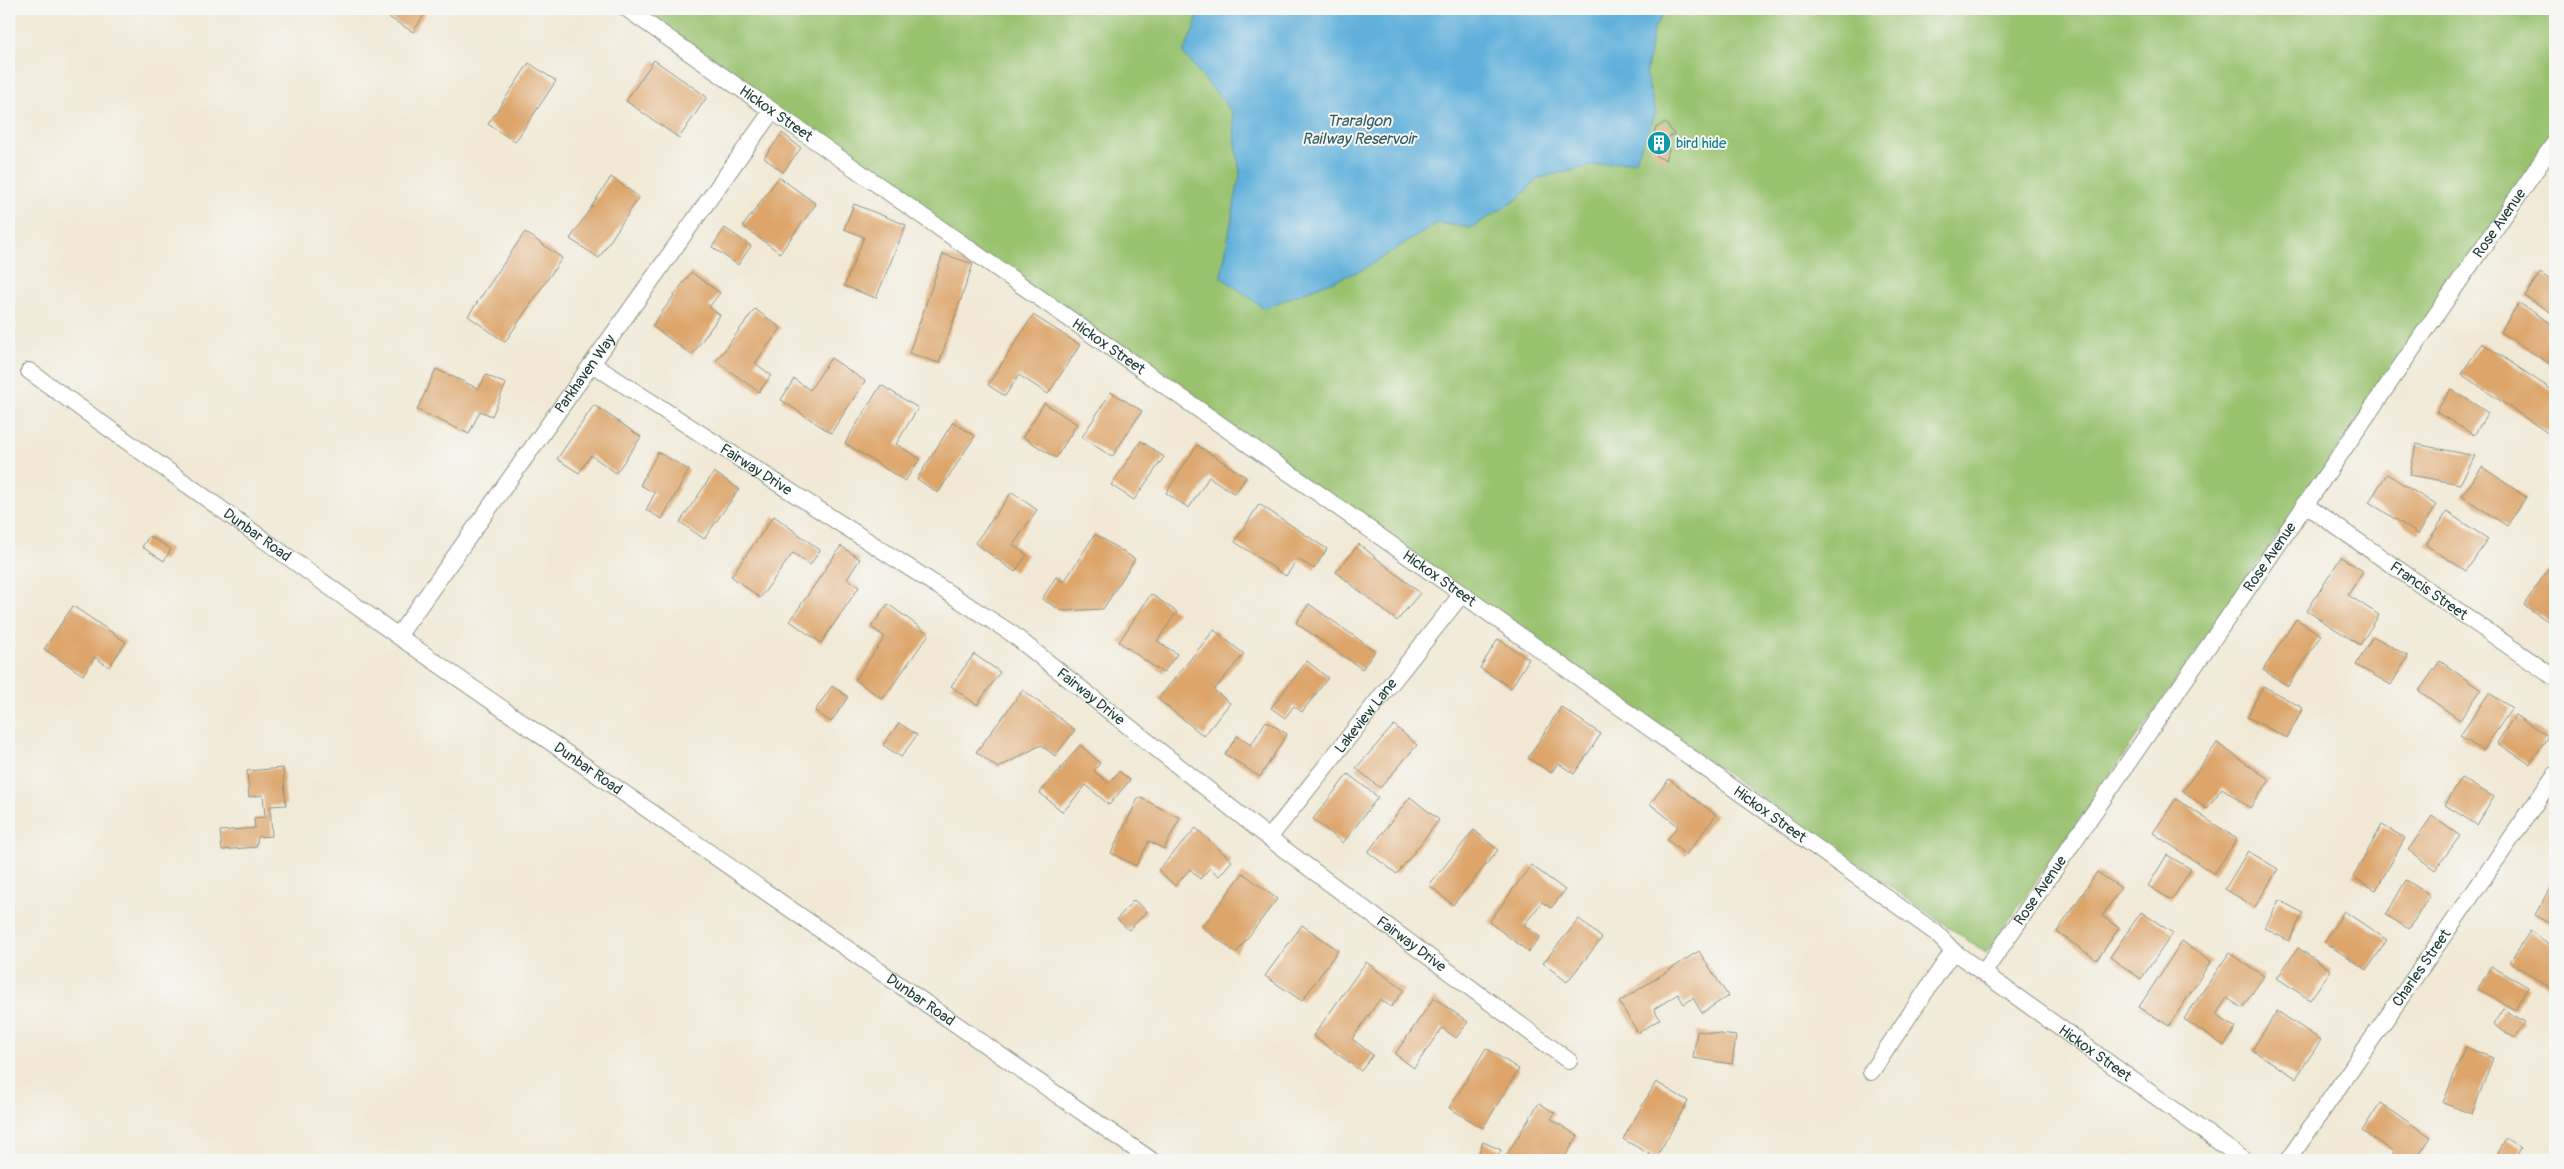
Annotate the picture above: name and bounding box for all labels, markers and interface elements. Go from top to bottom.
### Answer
street label: Hickox Street [736,81,817,146]
water label: Traralgon Railway Reservoir [1302,111,1418,149]
building icon: bird hide [1646,130,1672,156]
place label: bird hide [1676,134,1727,153]
street label: Rose Avenue [2469,184,2530,262]
street label: Hickox Street [1068,314,1150,379]
street label: Parkhaven Way [550,330,620,417]
street label: Fairway Drive [716,439,796,500]
street label: Dunbar Road [220,504,295,566]
street label: Rose Avenue [2239,518,2301,595]
street label: Hickox Street [1399,546,1481,611]
street label: Francis Street [2386,557,2472,625]
street label: Fairway Drive [1053,664,1129,730]
street label: Lakeview Lane [1330,674,1402,757]
street label: Dunbar Road [550,738,626,799]
street label: Hickox Street [1730,782,1811,847]
street label: Rose Avenue [2010,851,2071,929]
street label: Fairway Drive [1373,912,1451,976]
street label: Charles Street [2388,924,2455,1010]
street label: Dunbar Road [883,969,959,1030]
street label: Hickox Street [2055,1020,2136,1086]

